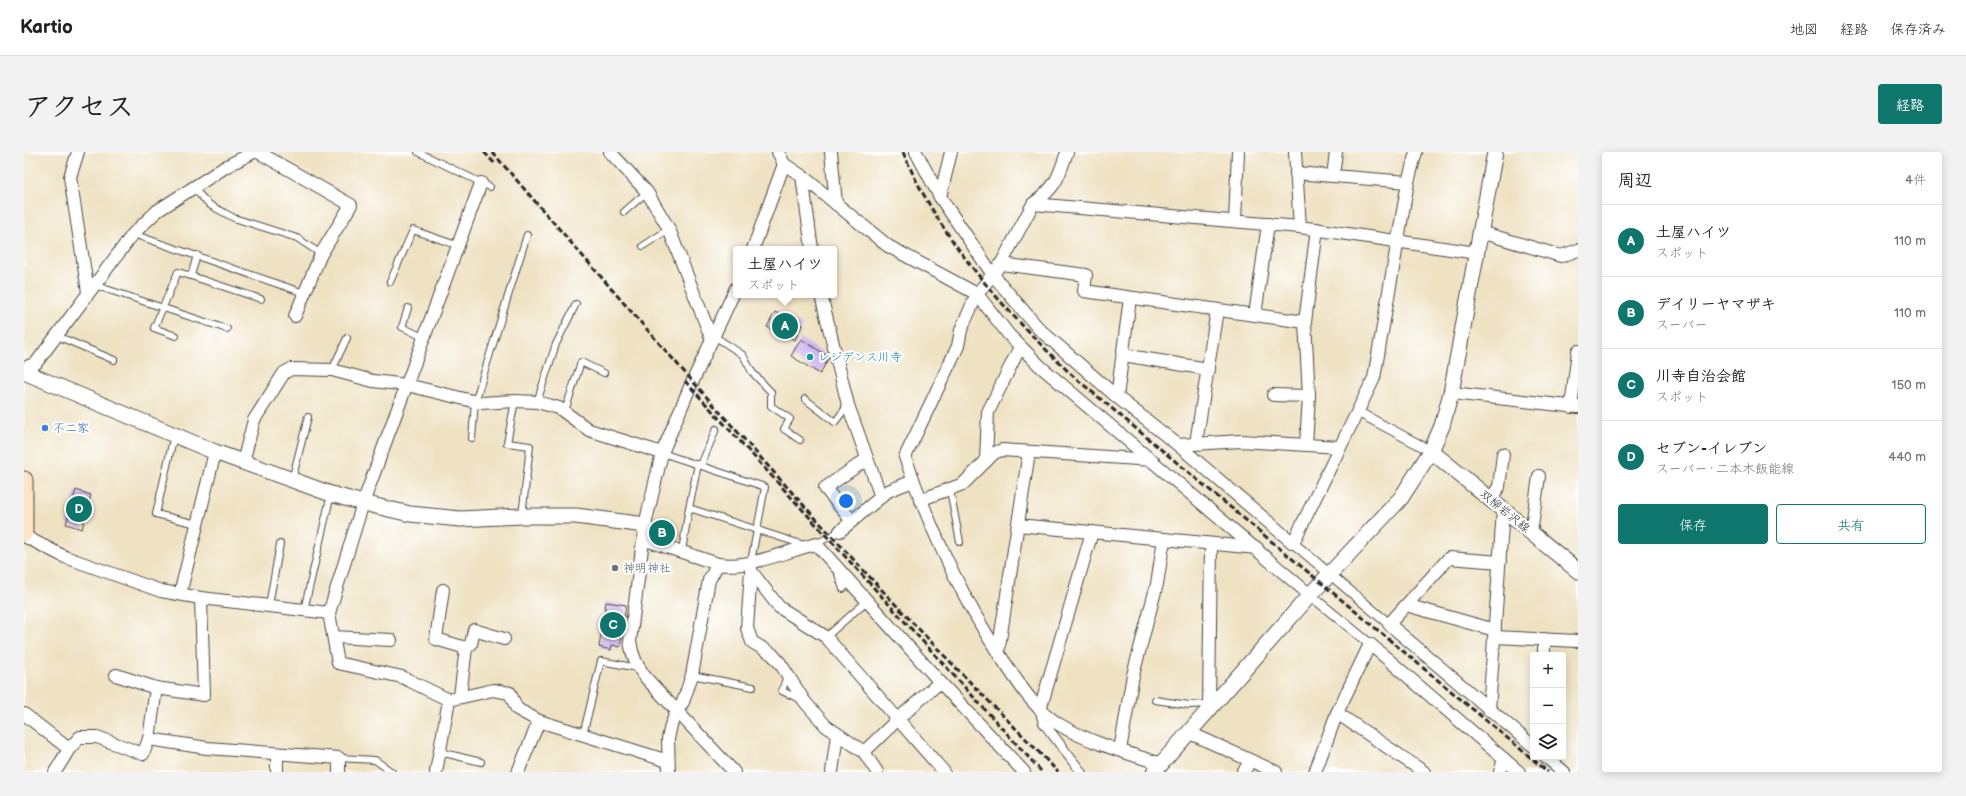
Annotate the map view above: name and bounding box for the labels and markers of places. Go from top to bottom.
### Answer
pin: A [772,311,798,341]
place label: レジデンス川寺 [818,350,902,365]
marker: レジデンス川寺 [805,352,815,362]
place label: 不二家 [53,421,89,436]
marker: 不二家 [40,423,50,433]
pin: D [66,494,92,524]
pin: B [649,518,675,548]
place label: 神明神社 [623,561,671,576]
marker: 神明神社 [610,563,620,573]
pin: C [600,610,626,640]

